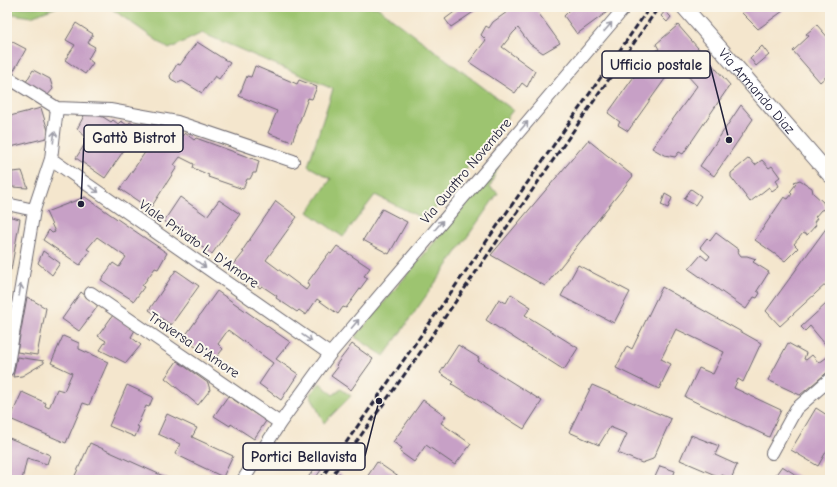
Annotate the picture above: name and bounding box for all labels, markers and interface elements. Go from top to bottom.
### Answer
one-way arrow [603,22,612,32]
street label: Via Armando Diaz [715,45,799,137]
callout: Ufficio postale [602,51,710,78]
text: Ufficio postale [610,56,702,74]
street label: Via Quattro Novembre [417,115,515,227]
one-way arrow [519,121,528,131]
callout: Gattò Bistrot [84,125,183,152]
text: Gattò Bistrot [92,129,177,147]
one-way arrow [50,130,58,143]
one-way arrow [89,185,100,193]
street label: Viale Privato L. D'Amore [136,196,262,292]
one-way arrow [435,220,444,230]
one-way arrow [195,260,206,268]
one-way arrow [17,284,25,297]
street label: Traversa D'Amore [145,308,243,382]
one-way arrow [351,319,360,329]
one-way arrow [302,334,313,342]
callout: Portici Bellavista [243,443,365,470]
text: Portici Bellavista [251,448,357,466]

